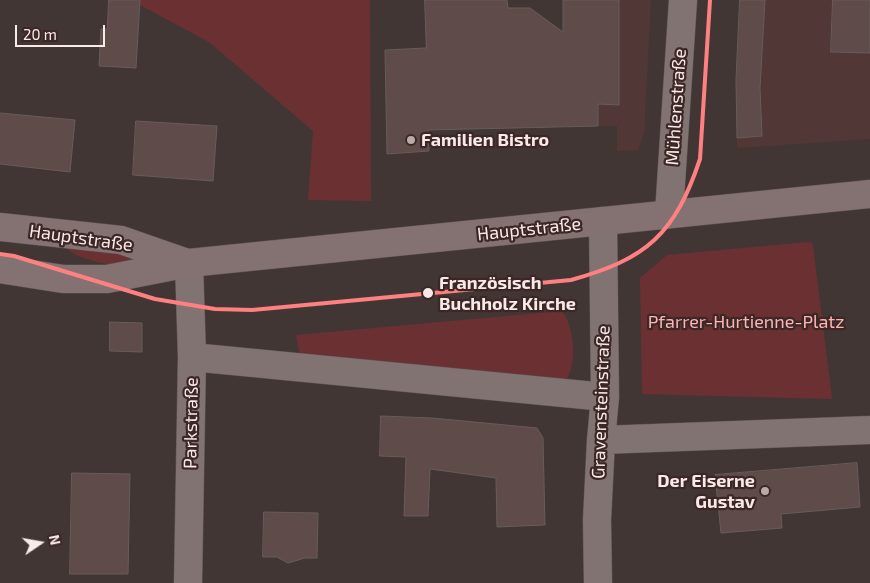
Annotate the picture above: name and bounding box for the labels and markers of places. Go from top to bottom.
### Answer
place label: Familien Bistro [421,129,549,151]
marker: Familien Bistro [405,134,417,146]
place label: Französisch Buchholz Kirche [439,272,576,314]
marker: Französisch Buchholz Kirche [421,286,435,300]
place label: Der Eiserne Gustav [657,470,755,512]
marker: Der Eiserne Gustav [759,485,771,497]

